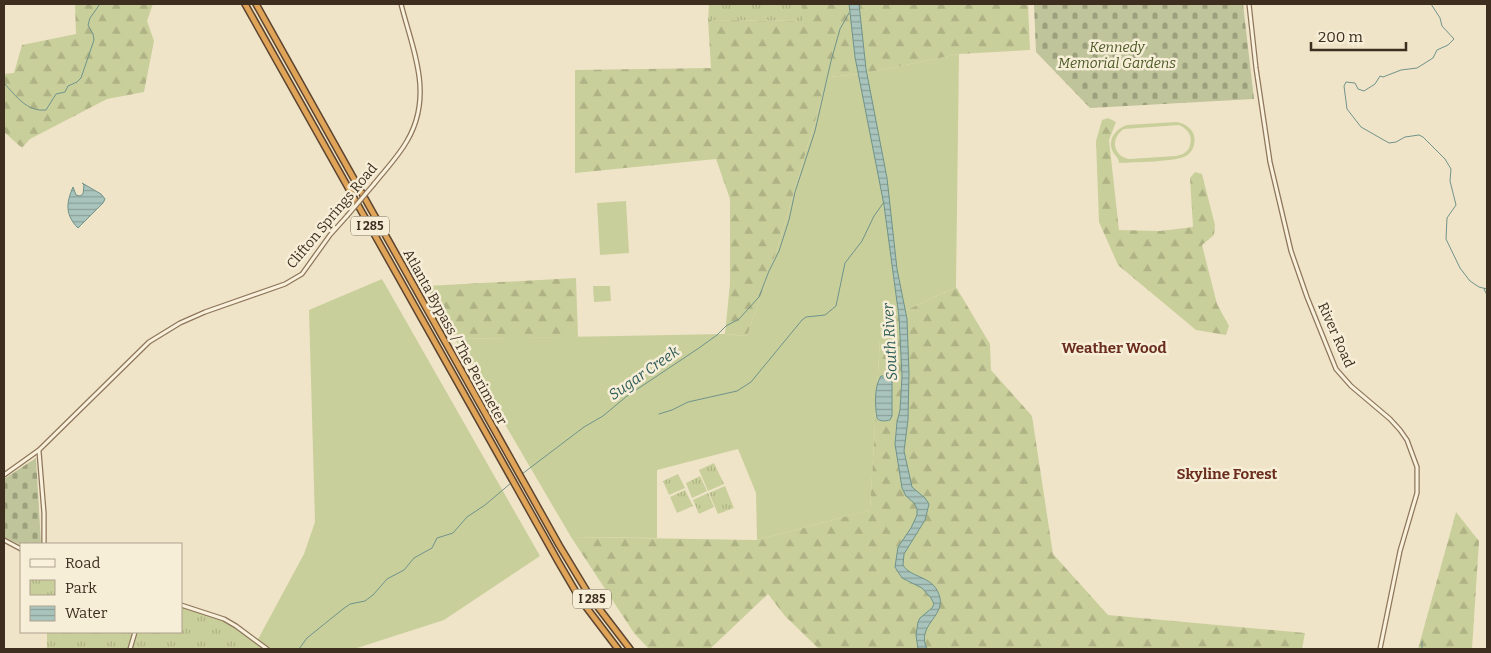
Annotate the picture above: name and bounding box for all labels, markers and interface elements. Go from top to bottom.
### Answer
scale bar [1311,20,1406,52]
text: 200 m [1318,28,1363,46]
park label: Kennedy Memorial Gardens [1058,39,1176,72]
street label: Clifton Springs Road [283,160,381,272]
road number: I 285 [351,217,389,236]
street label: Atlanta Bypass / The Perimeter [399,246,511,428]
street label: River Road [1314,300,1358,370]
water label: South River [879,302,901,381]
district label: Weather Wood [1062,339,1166,357]
water label: Sugar Creek [605,342,683,404]
district label: Skyline Forest [1176,465,1278,483]
legend [20,543,182,633]
text: Road [65,554,100,572]
text: Park [65,579,97,597]
road number: I 285 [573,590,611,608]
text: Water [65,604,108,622]

